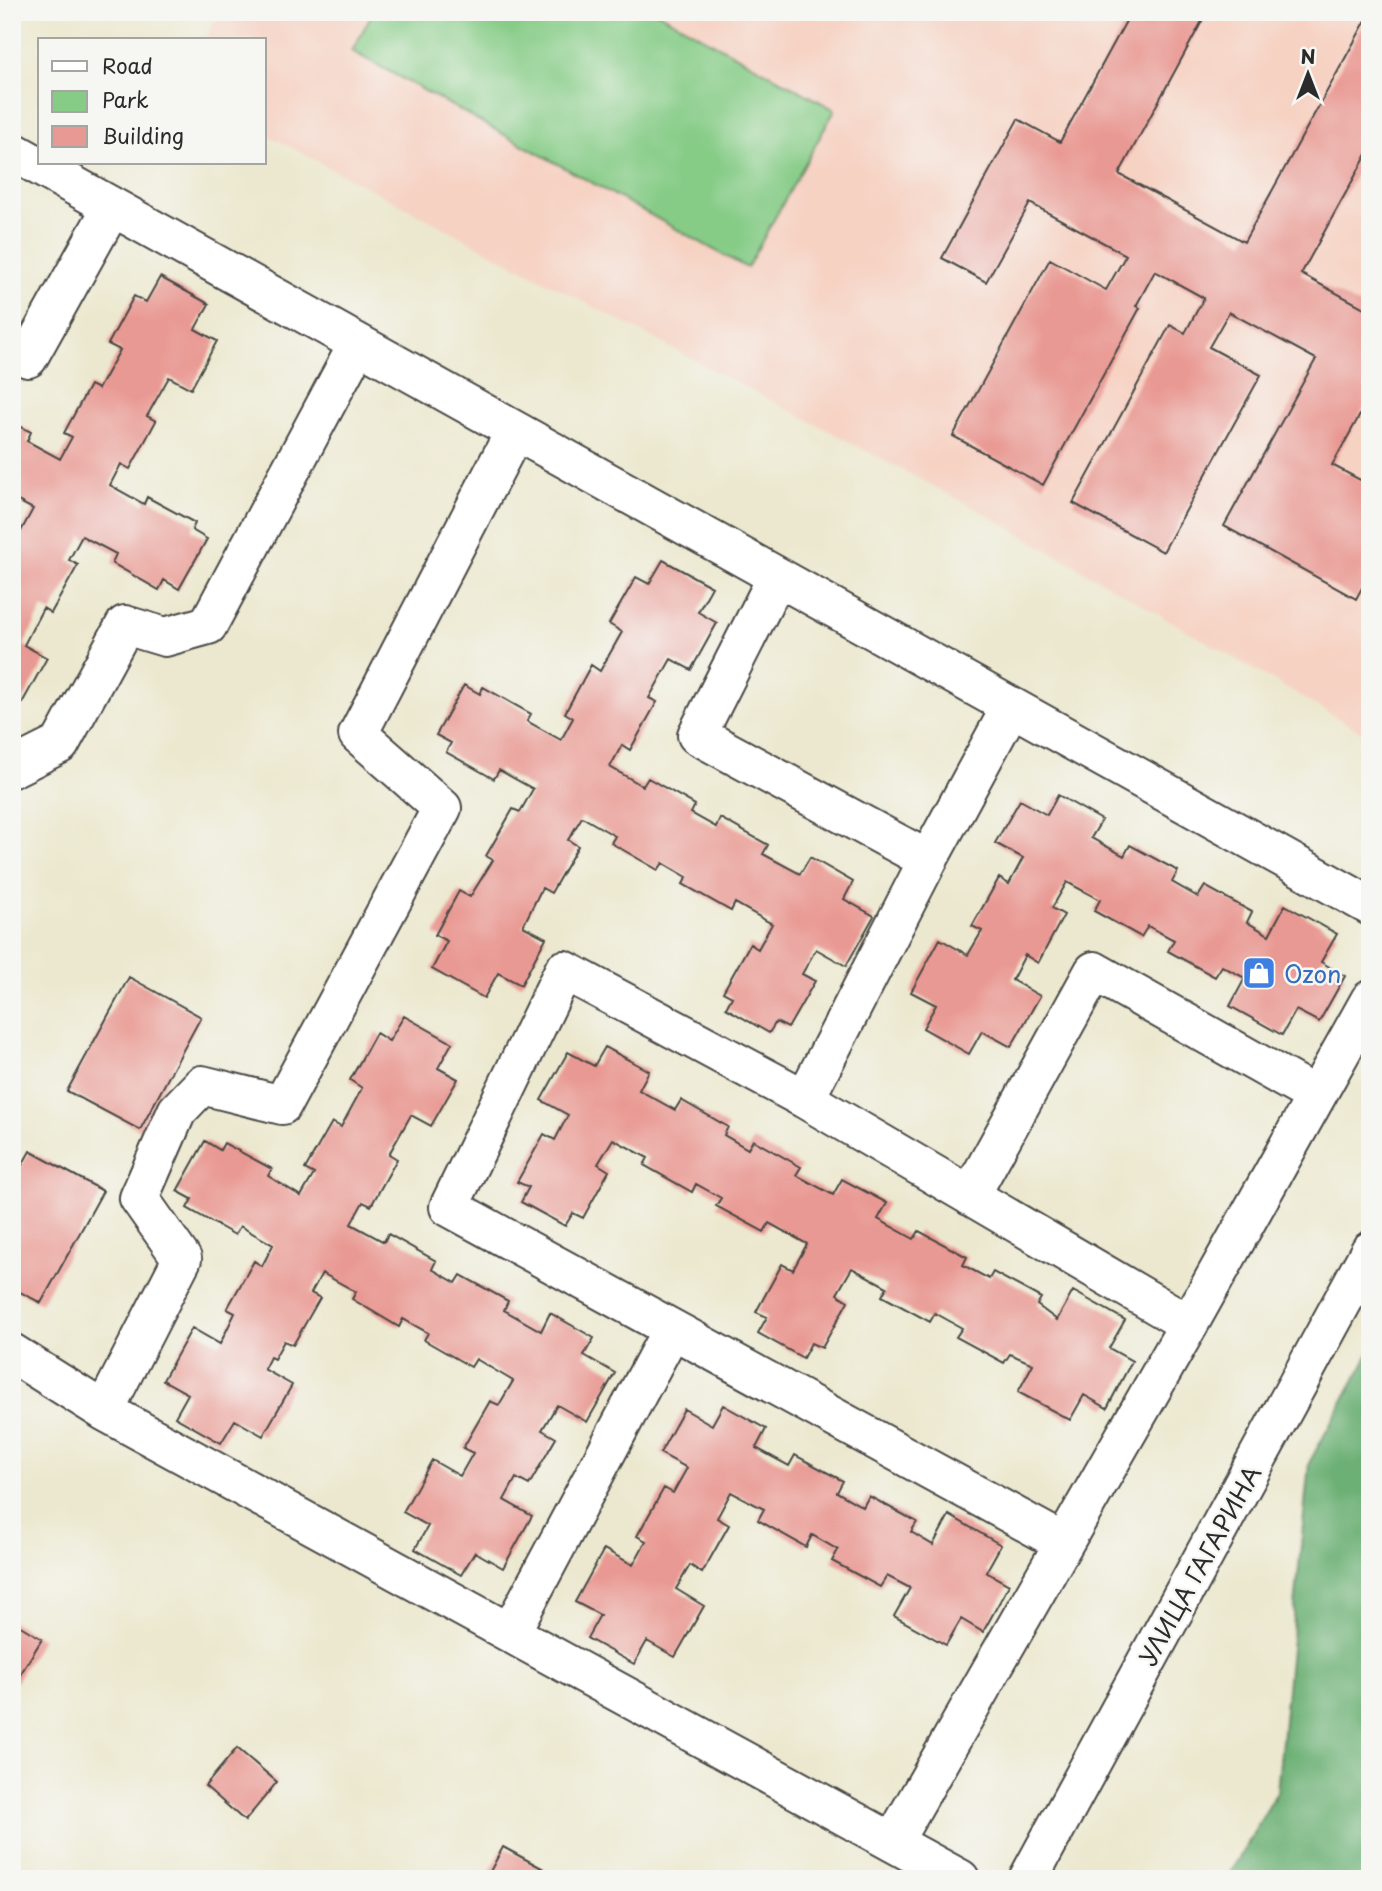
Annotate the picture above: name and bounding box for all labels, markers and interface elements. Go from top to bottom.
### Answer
legend [38,38,266,164]
north arrow [1274,38,1344,108]
text: N [1300,42,1316,70]
text: Road [102,49,153,81]
text: Park [102,83,149,115]
text: Building [102,119,184,151]
shop icon: Ozon [1240,954,1278,992]
place label: Ozon [1284,955,1341,991]
street label: УЛИЦА ГАГАРИНА [1129,1458,1269,1672]

